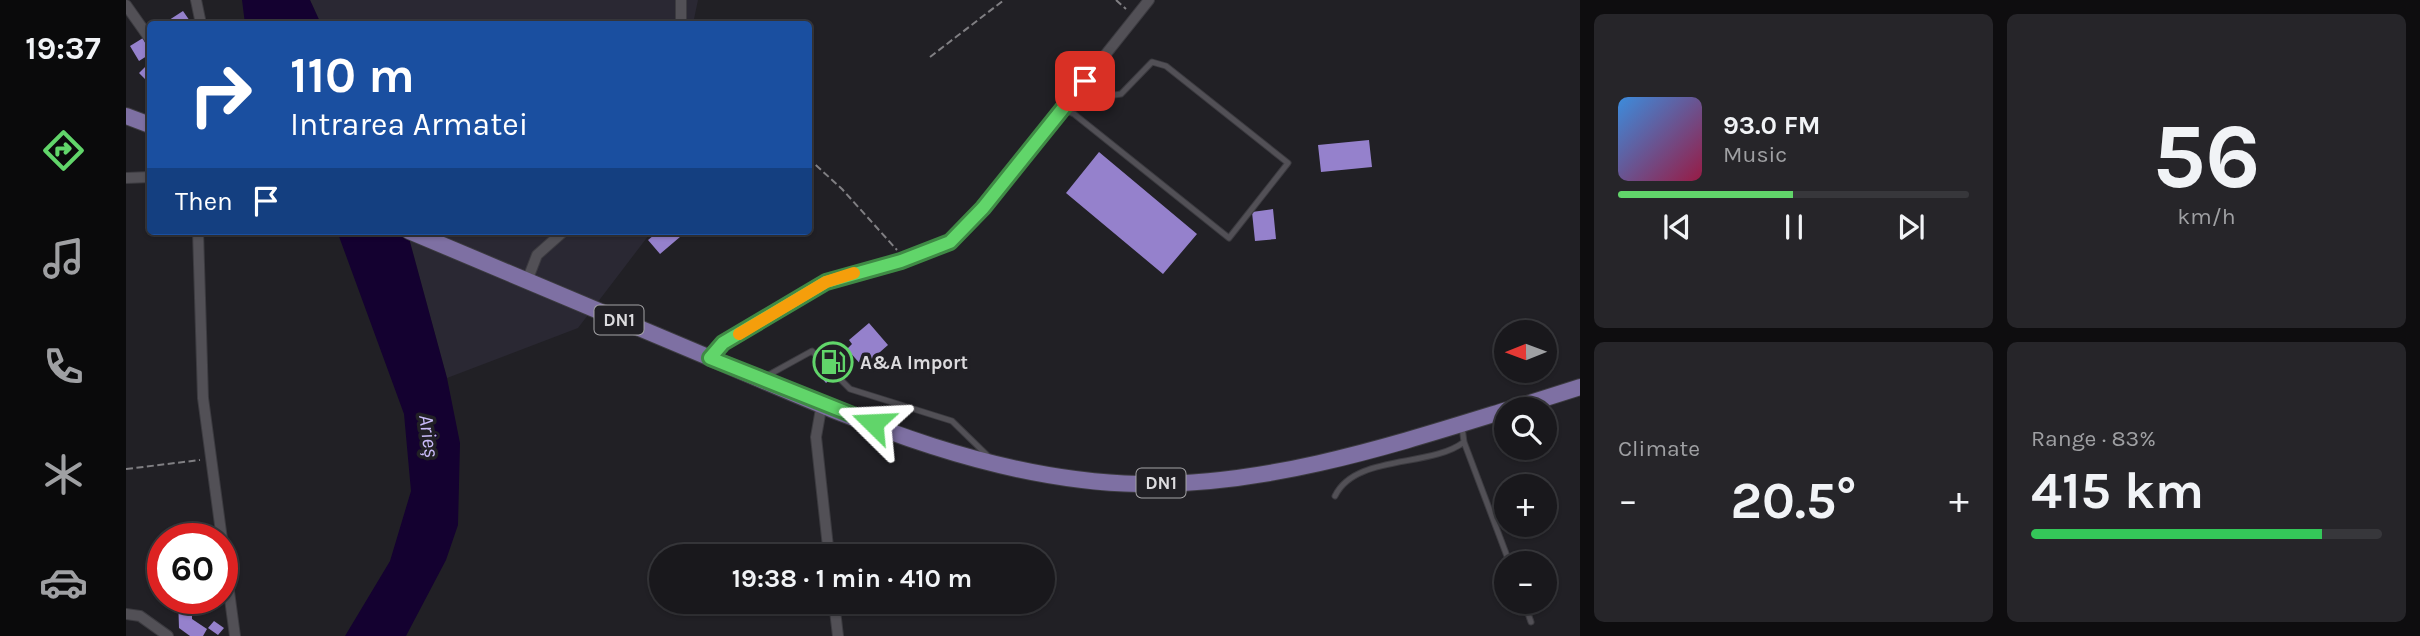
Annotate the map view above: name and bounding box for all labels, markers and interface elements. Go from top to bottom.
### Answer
text: 19:37 [25,30,101,67]
text: 110 m [290,47,415,104]
icon: right [175,49,266,140]
pin [1055,51,1115,111]
icon: arrive [1066,62,1104,100]
text: 56 [2152,104,2261,210]
text: Intrarea Armatei [290,106,528,143]
text: 93.0 FM [1723,110,1821,141]
icon: directions [39,126,88,175]
text: Music [1723,141,1787,168]
icon: arrive [247,182,285,220]
text: Then [175,186,233,217]
text: km/h [2177,203,2236,230]
icon: previous [1658,208,1696,246]
icon: pause [1775,208,1813,246]
icon: next [1892,208,1930,246]
icon: music [39,234,88,283]
road number: DN1 [594,306,644,334]
north arrow [1494,320,1558,383]
map controls [1494,320,1557,614]
fuel station icon: A&A Import [812,341,854,383]
icon: phone [39,342,88,391]
place label: A&A Import [860,352,968,374]
position arrow [836,386,910,460]
button: search [1494,397,1557,460]
water label: Arieș [414,413,444,459]
text: Range · 83% [2031,425,2156,452]
text: Climate [1618,435,1700,462]
icon: climate [39,450,88,499]
text: 415 km [2031,460,2204,521]
road number: DN1 [1136,468,1186,498]
text: 20.5° [1731,470,1857,531]
button: + [1494,474,1557,537]
text: − [1618,478,1638,523]
text: + [1949,478,1969,523]
speed limit sign: 60 [147,523,238,614]
button: − [1494,551,1557,614]
icon: car [39,558,88,607]
text: 19:38 · 1 min · 410 m [732,563,972,594]

